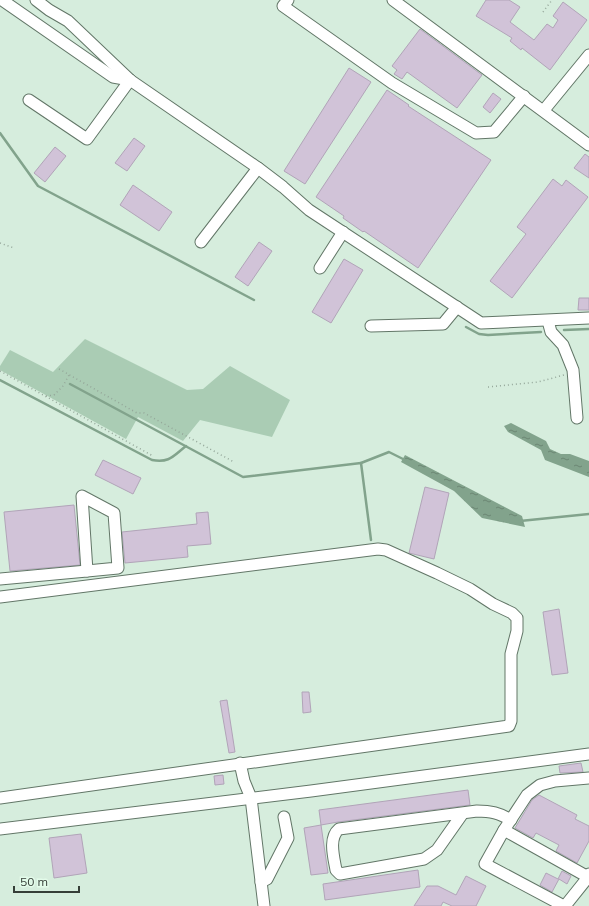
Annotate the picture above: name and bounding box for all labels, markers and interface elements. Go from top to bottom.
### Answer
scale bar [14,868,79,894]
text: 50 m [20,874,48,889]

